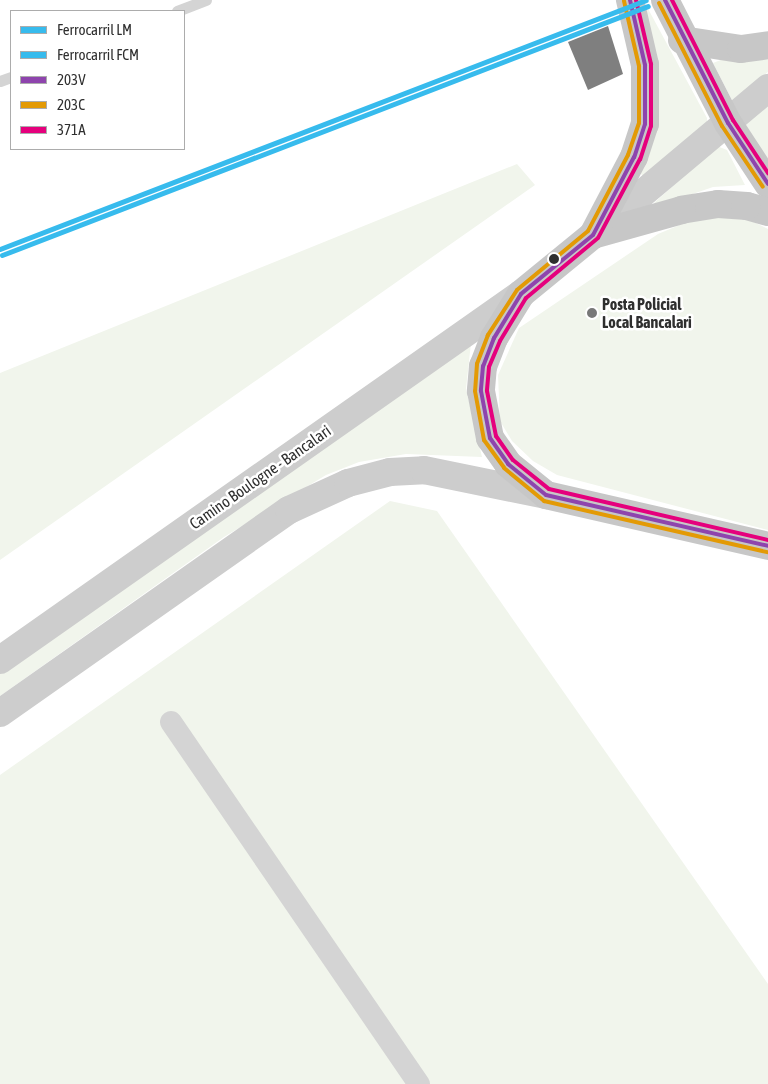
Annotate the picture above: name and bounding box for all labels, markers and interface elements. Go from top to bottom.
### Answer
legend [10,10,185,150]
text: Ferrocarril LM [57,21,132,38]
text: Ferrocarril FCM [57,46,139,63]
text: 203V [57,71,86,88]
text: 203C [57,96,85,113]
text: 371A [57,121,86,138]
unlabelled marker [549,254,559,264]
place label: Posta Policial Local Bancalari [602,294,692,332]
marker: Posta Policial Local Bancalari [586,307,598,319]
street label: Camino Boulogne - Bancalari [186,421,334,533]

